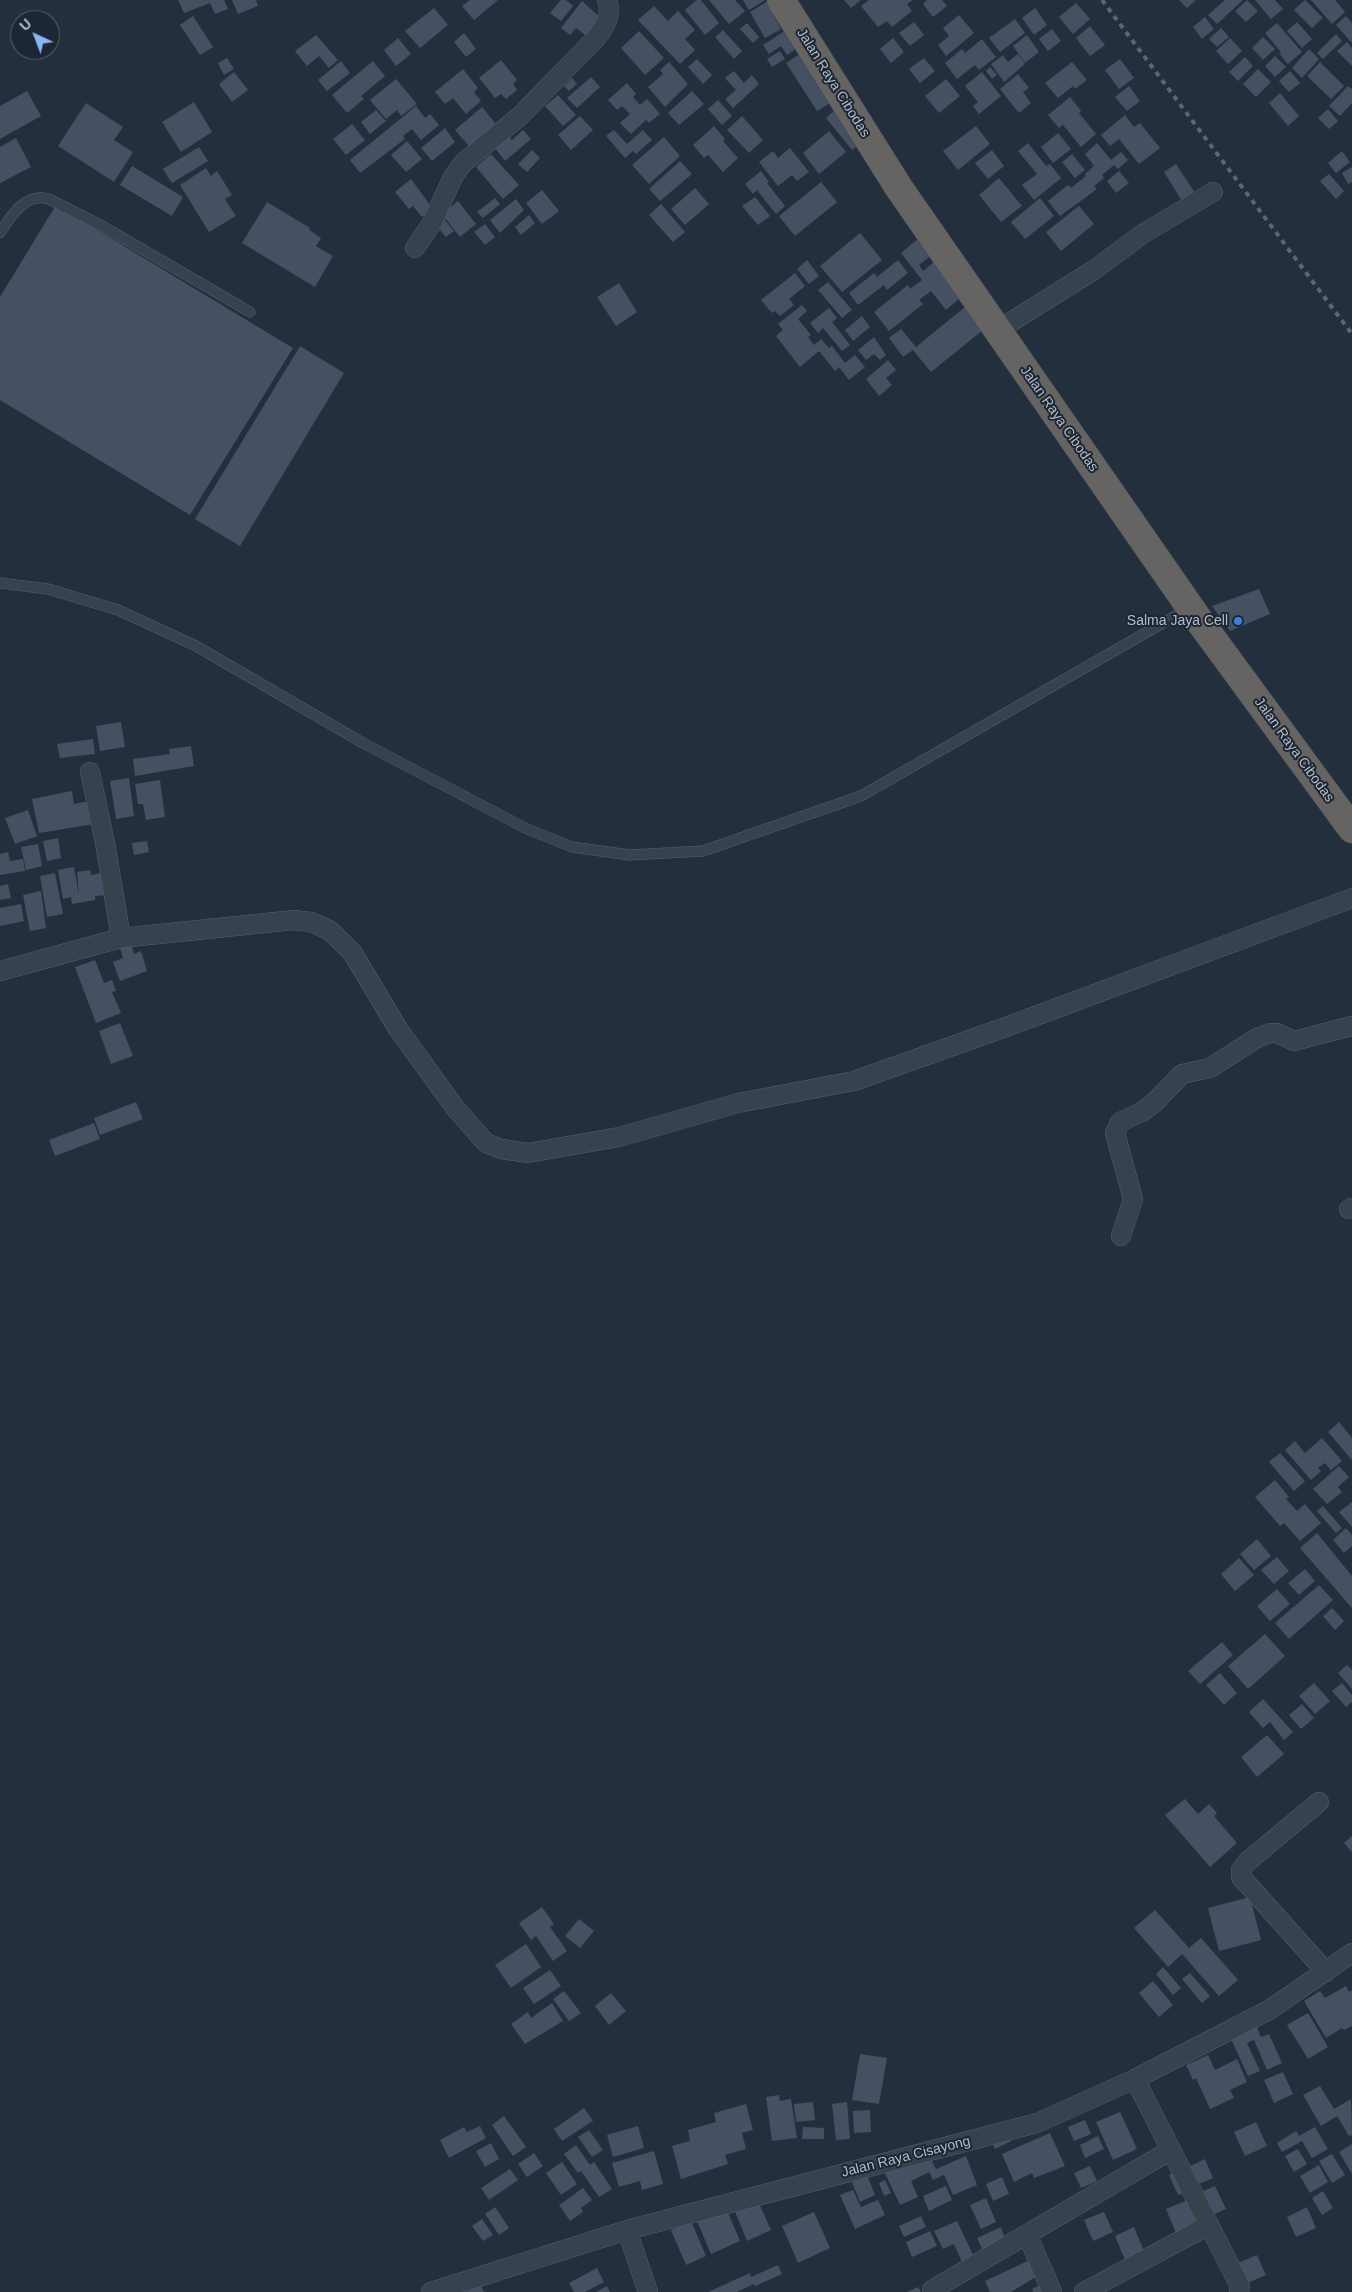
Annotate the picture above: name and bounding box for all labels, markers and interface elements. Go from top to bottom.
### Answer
north arrow [10,10,60,60]
text: U [16,15,35,34]
street label: Jalan Raya Cibodas [793,25,873,141]
street label: Jalan Raya Cibodas [1016,363,1102,475]
place label: Salma Jaya Cell [1127,613,1228,629]
marker: Salma Jaya Cell [1232,615,1244,627]
street label: Jalan Raya Cibodas [1250,694,1338,806]
street label: Jalan Raya Cisayong [840,2133,972,2181]

